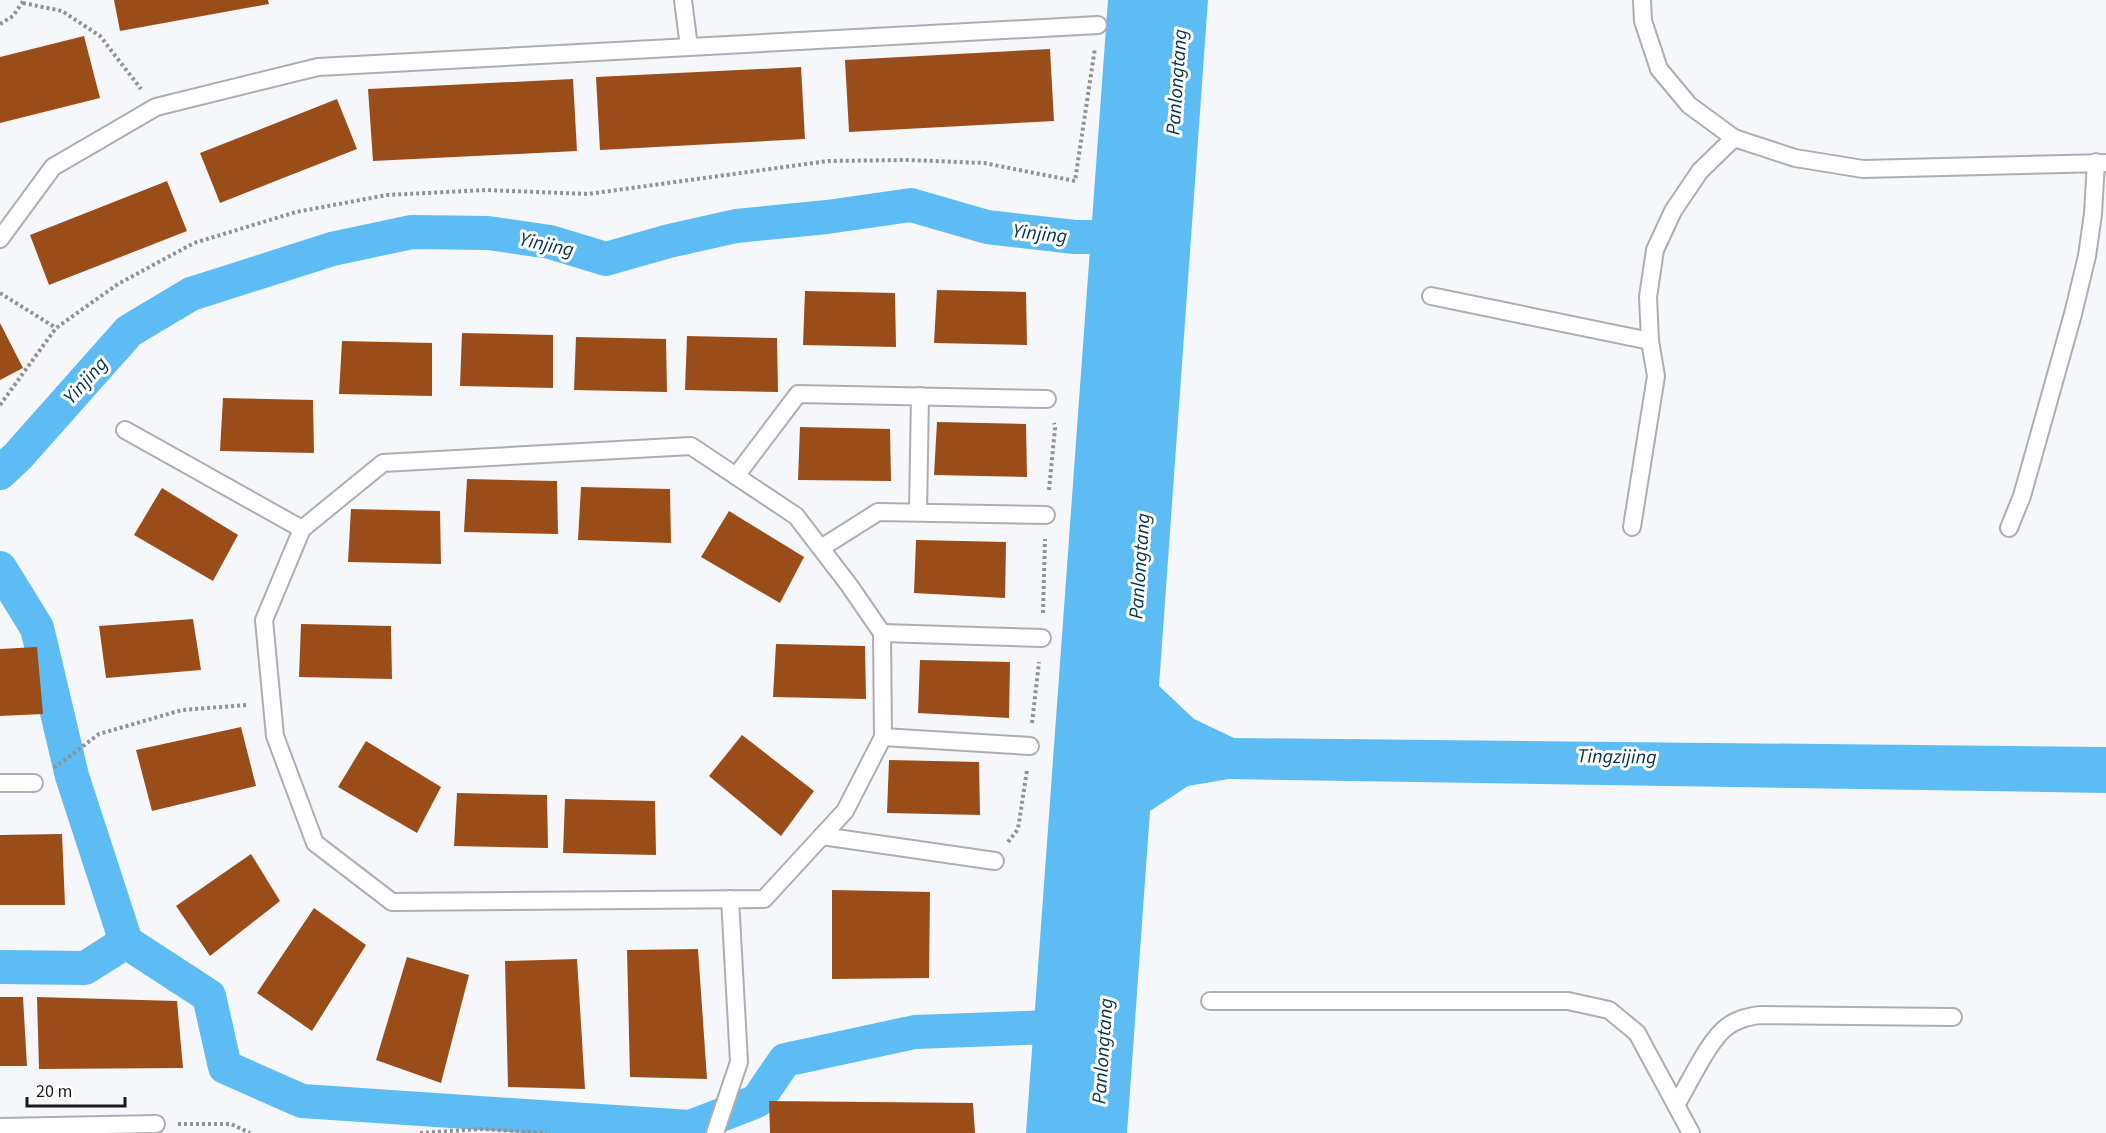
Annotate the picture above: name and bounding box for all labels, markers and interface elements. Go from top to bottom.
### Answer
water label: Panlongtang [1159,28,1195,136]
water label: Yinjing [1011,217,1069,251]
water label: Yinjing [517,226,577,264]
water label: Yinjing [57,351,115,410]
water label: Panlongtang [1122,512,1158,620]
water label: Tingzijing [1577,742,1657,772]
water label: Panlongtang [1085,997,1121,1105]
scale bar [27,1070,124,1108]
text: 20 m [36,1079,72,1104]

